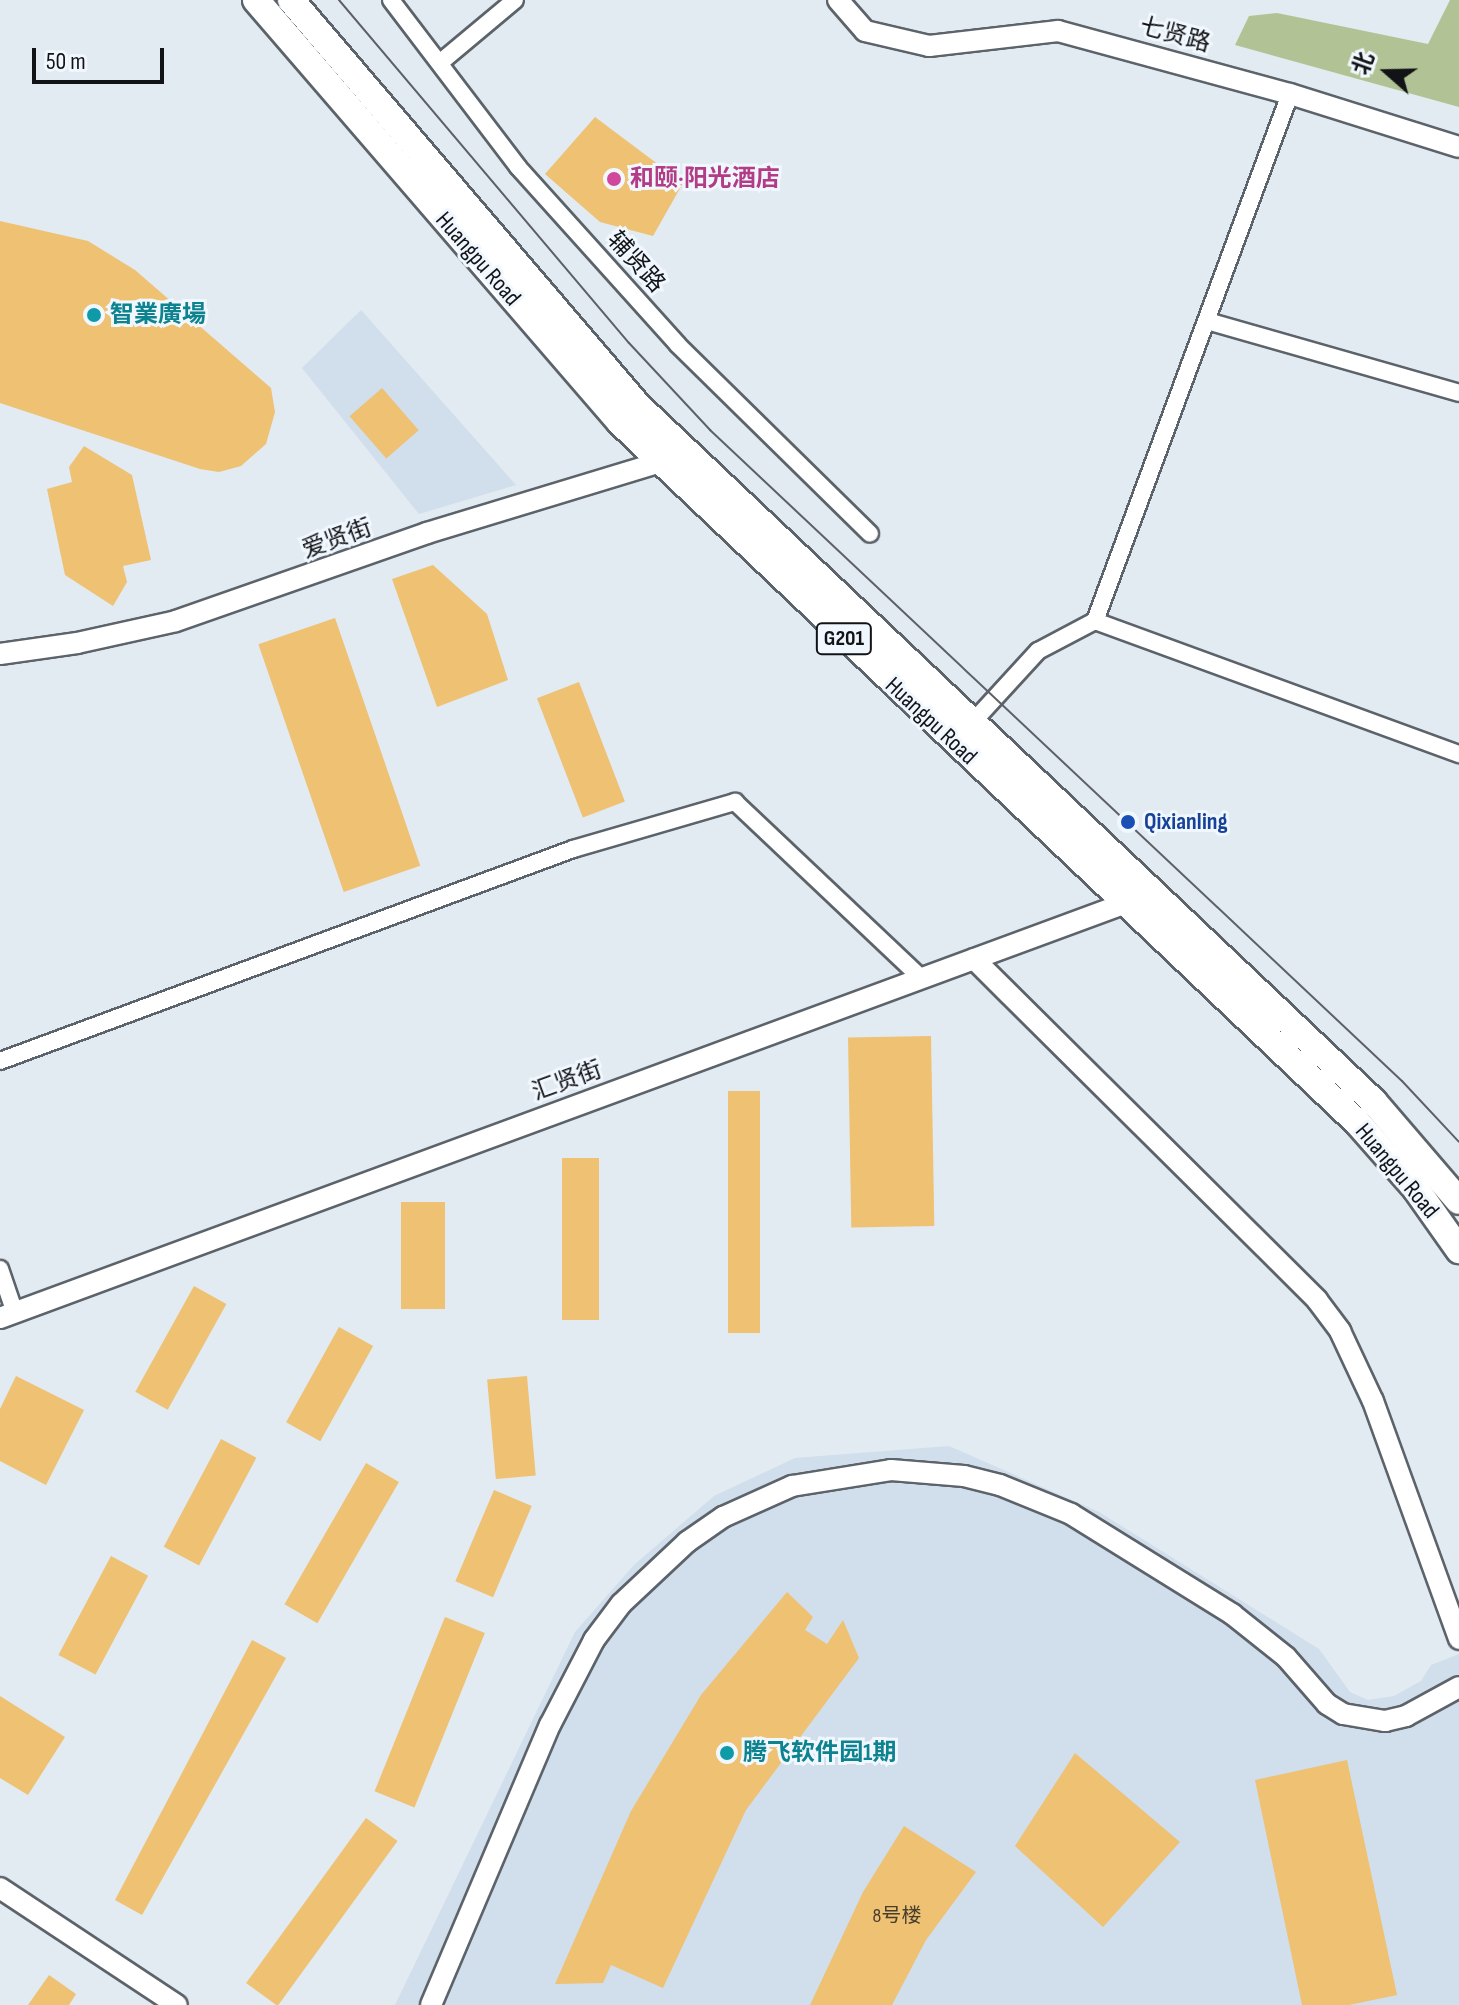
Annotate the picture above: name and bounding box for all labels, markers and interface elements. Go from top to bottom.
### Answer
street label: 七贤路 [1136,12,1214,58]
scale bar [36,32,168,82]
north arrow [1347,32,1427,112]
text: 50 m [46,47,86,76]
text: 北 [1348,49,1380,79]
place label: 和颐·阳光酒店 [630,165,780,193]
marker: 和颐·阳光酒店 [605,170,623,188]
street label: Huangpu Road [429,206,527,312]
street label: 辅贤路 [601,226,671,298]
place label: 智業廣場 [110,301,206,329]
marker: 智業廣場 [85,306,103,324]
street label: 爱贤街 [298,513,376,565]
road number: G201 [814,621,874,657]
street label: Huangpu Road [879,671,983,771]
place label: Qixianling [1144,808,1228,836]
marker: Qixianling [1119,813,1137,831]
street label: 汇贤街 [528,1055,606,1107]
street label: Huangpu Road [1349,1118,1445,1224]
place label: 腾飞软件园1期 [743,1739,896,1767]
marker: 腾飞软件园1期 [718,1744,736,1762]
house number: 8号楼 [873,1904,921,1928]

